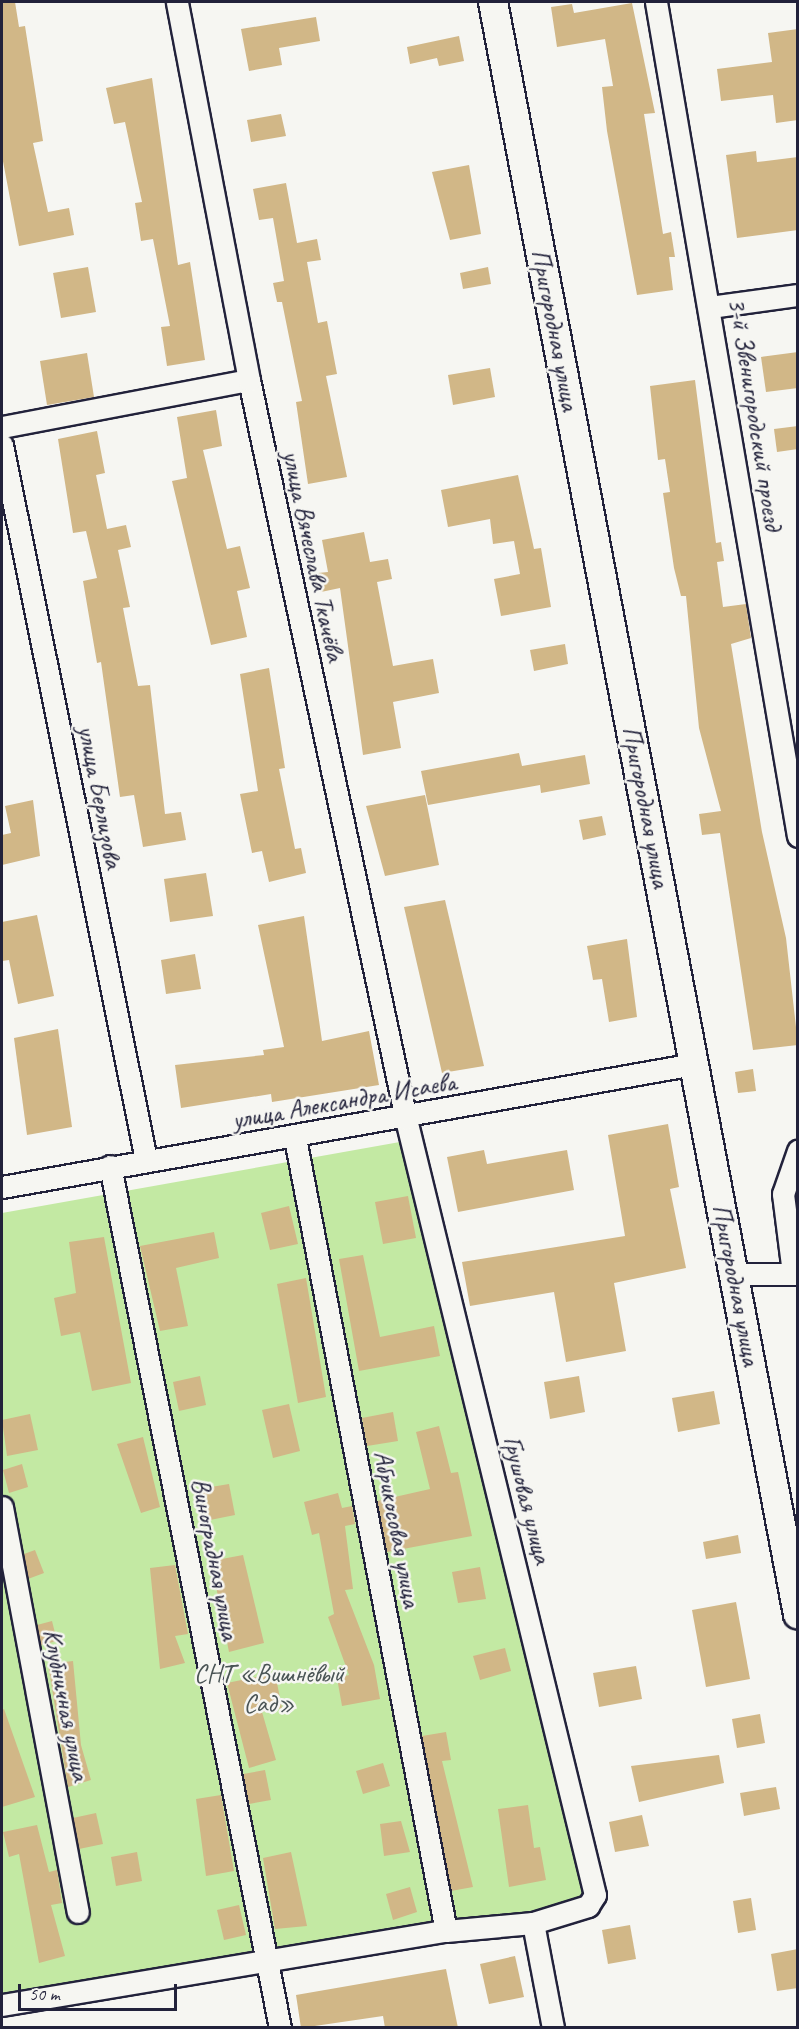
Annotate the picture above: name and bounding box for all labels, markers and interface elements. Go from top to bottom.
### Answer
street label: Пригородная улица [524,246,586,414]
street label: 3-й Звенигородский проезд [721,296,789,532]
street label: улица Вячеслава Ткачёва [275,447,351,665]
street label: Пригородная улица [615,723,677,891]
street label: улица Берлизова [71,724,129,870]
street label: улица Александра Исаева [230,1066,458,1136]
street label: Пригородная улица [705,1201,767,1369]
street label: Грушовая улица [496,1432,558,1568]
street label: Абрикосовая улица [366,1447,428,1611]
street label: Виноградная улица [184,1475,246,1643]
street label: Клубничная улица [36,1626,96,1784]
park label: СНТ «Вишнёвый Cад» [194,1658,344,1720]
scale bar [21,1972,180,2010]
text: 50 m [29,1983,60,2005]

